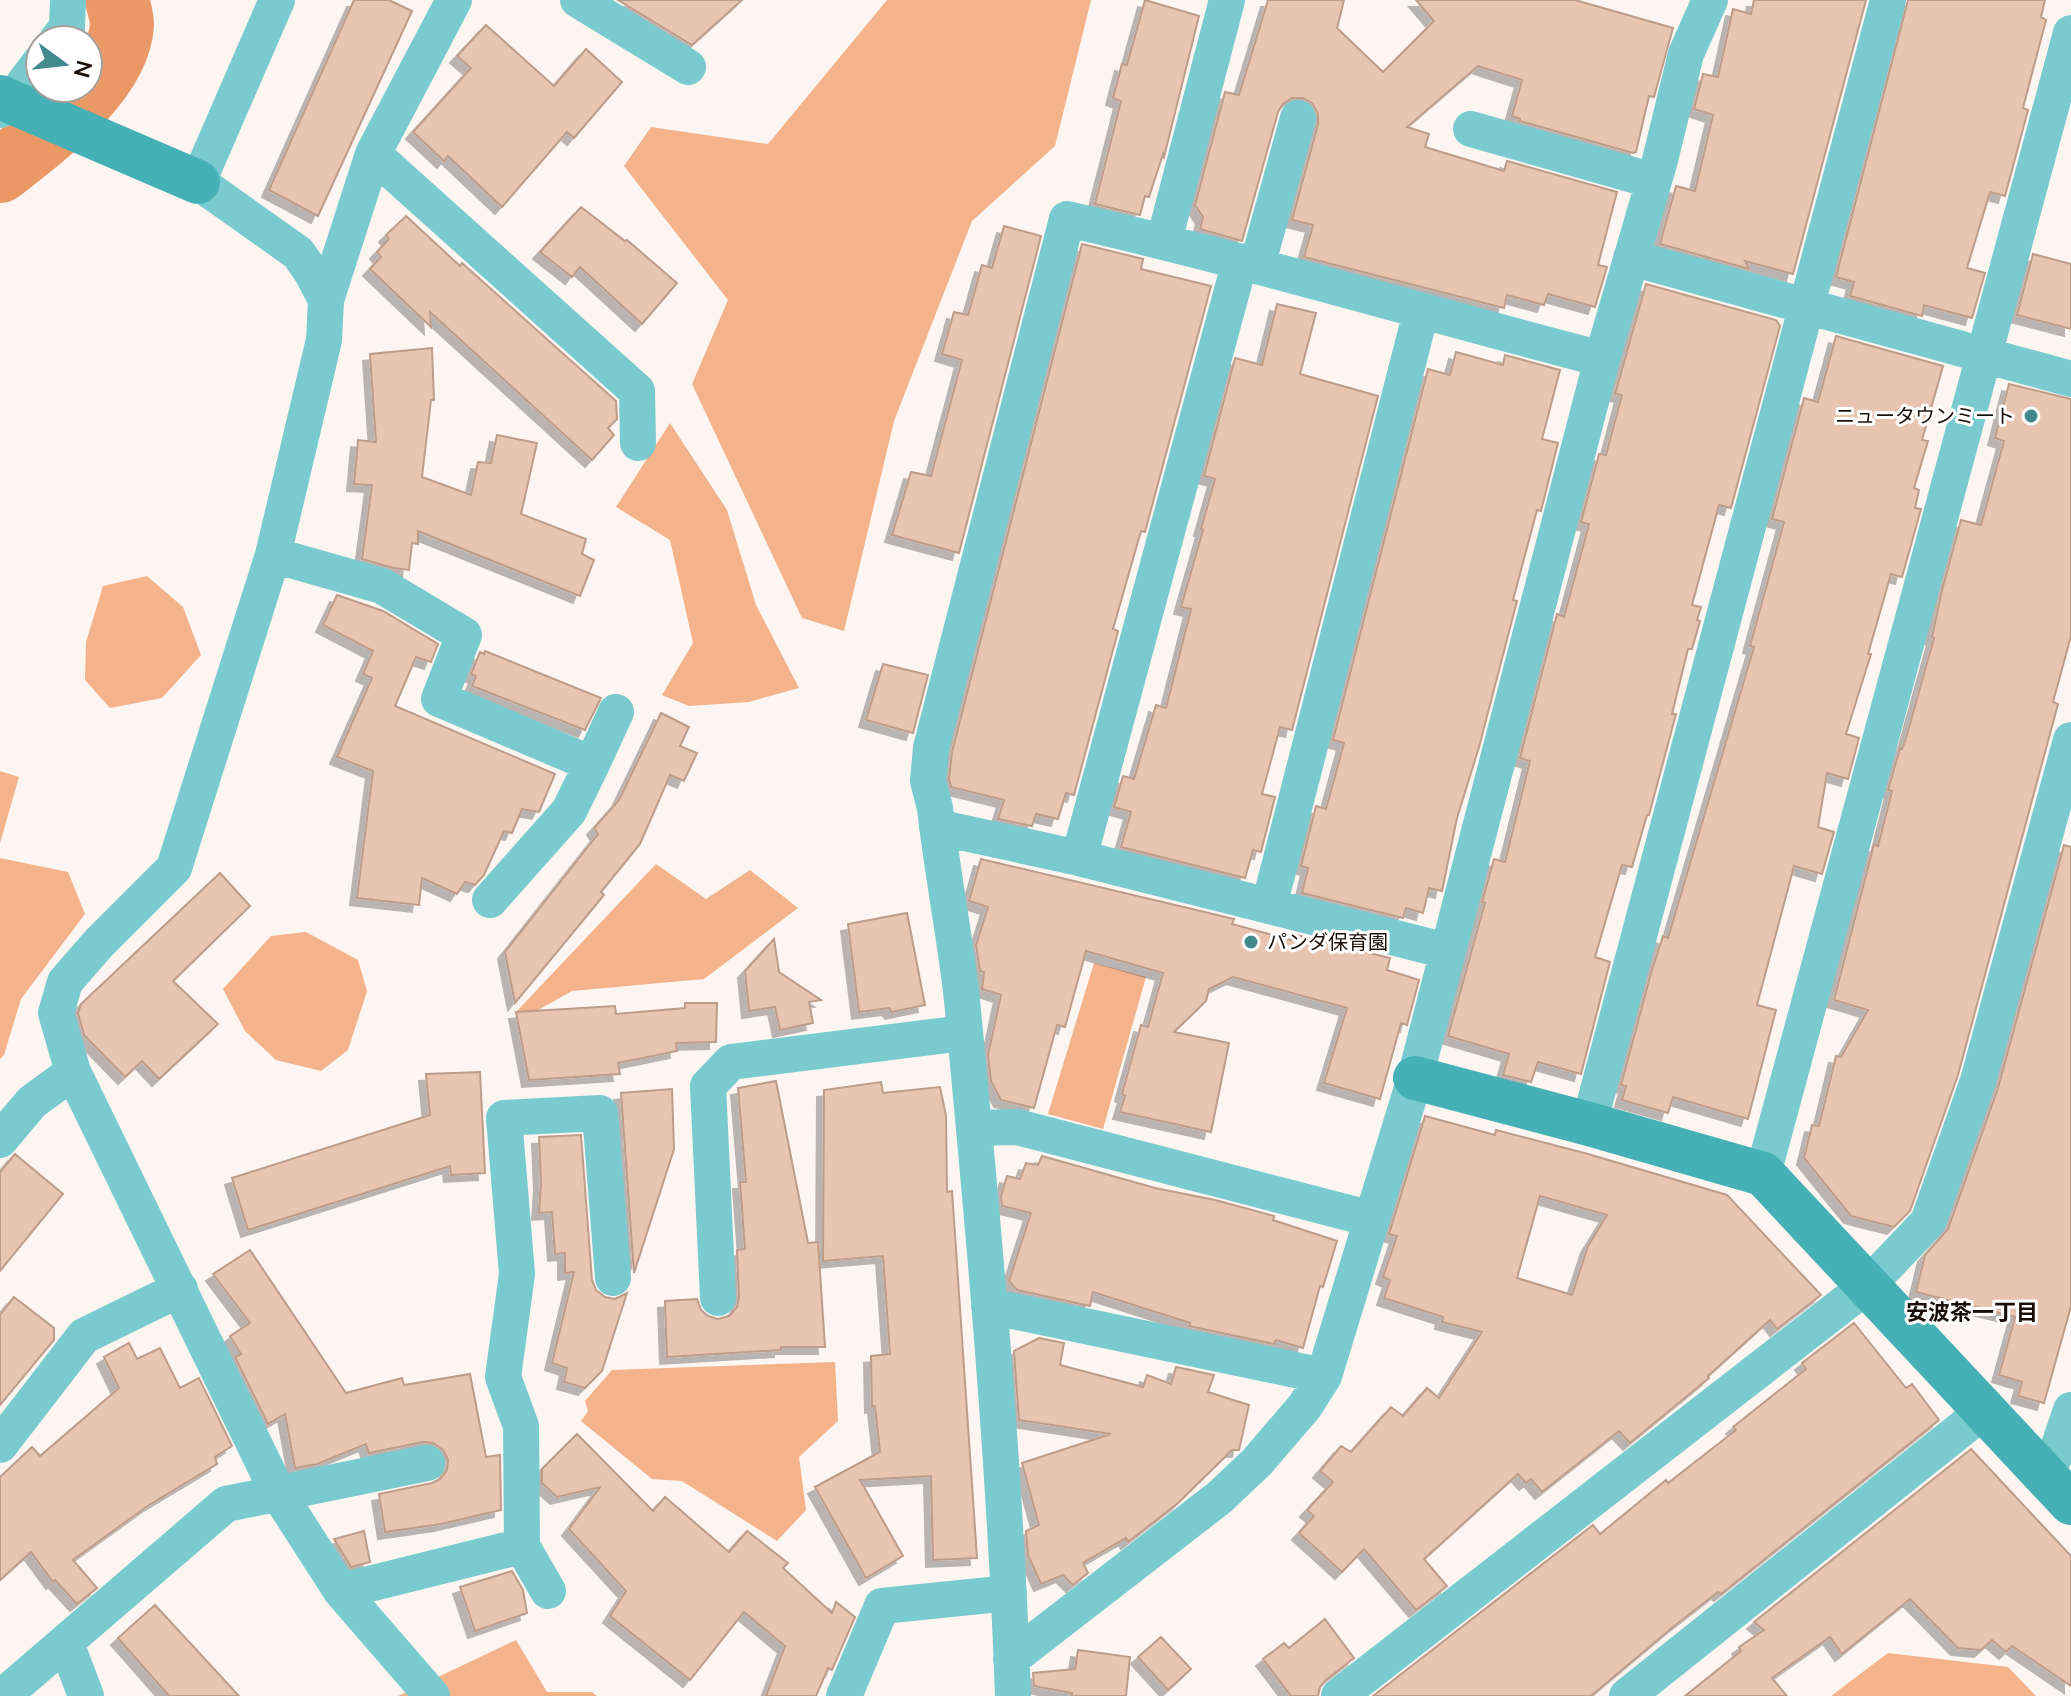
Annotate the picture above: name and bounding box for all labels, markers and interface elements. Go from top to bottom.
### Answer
north arrow [24,24,104,104]
text: N [68,58,99,81]
place label: ニュータウンミート [1835,403,2015,428]
marker: ニュータウンミート [2022,407,2040,425]
place label: パンダ保育園 [1267,929,1388,954]
marker: パンダ保育園 [1242,933,1260,951]
district label: 安波茶一丁目 [1906,1298,2038,1326]

